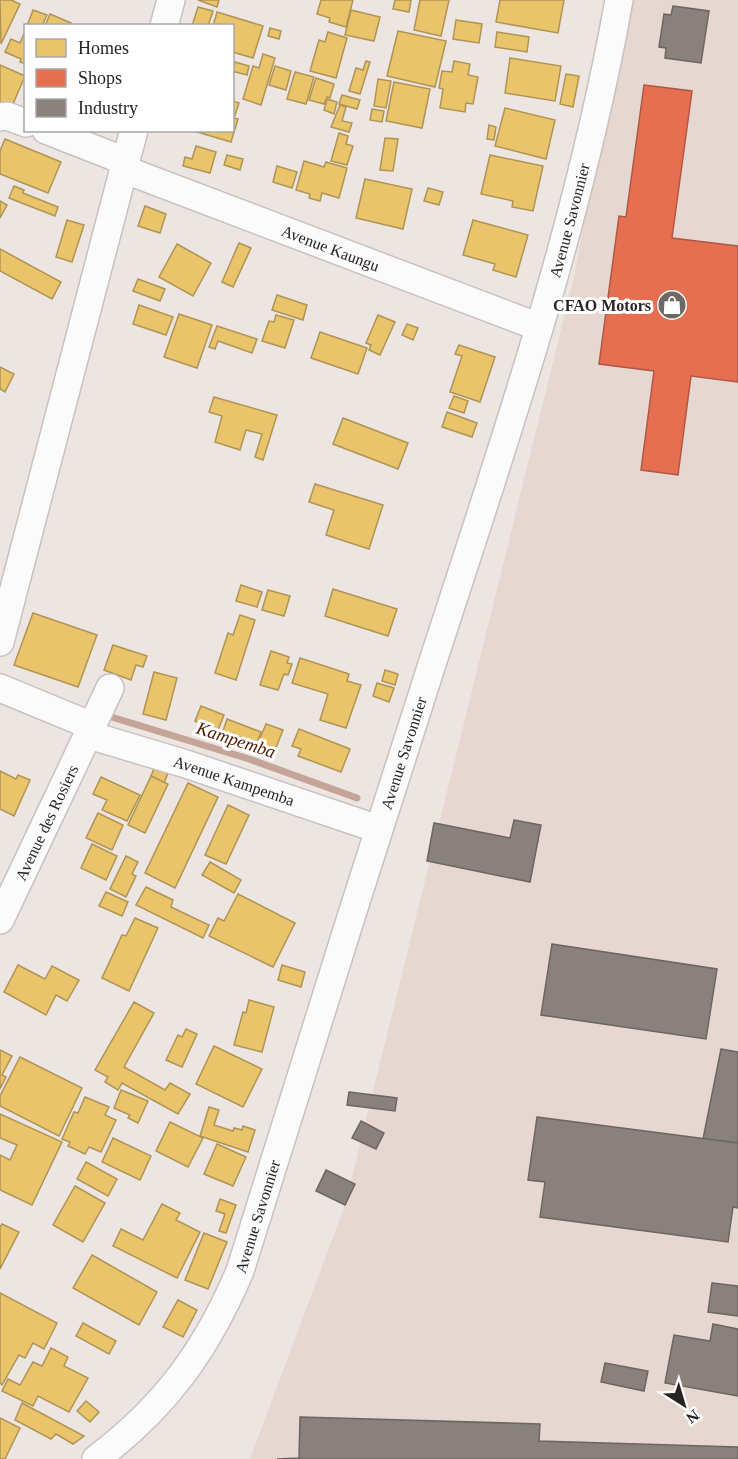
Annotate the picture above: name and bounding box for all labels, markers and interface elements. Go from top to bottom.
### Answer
legend [24,24,234,132]
text: Homes [78,38,129,58]
text: Shops [78,68,122,88]
text: Industry [78,98,138,118]
street label: Avenue Savonnier [546,161,592,279]
street label: Avenue Kaungu [279,222,382,274]
shop icon: CFAO Motors [656,289,688,321]
place label: CFAO Motors [553,297,651,314]
street label: Avenue Savonnier [377,694,430,812]
water label: Kampemba [193,718,278,762]
street label: Avenue Kampemba [172,752,297,809]
street label: Avenue des Rosiers [12,762,81,883]
street label: Avenue Savonnier [231,1157,283,1275]
north arrow [654,1375,714,1435]
text: N [683,1406,702,1427]

